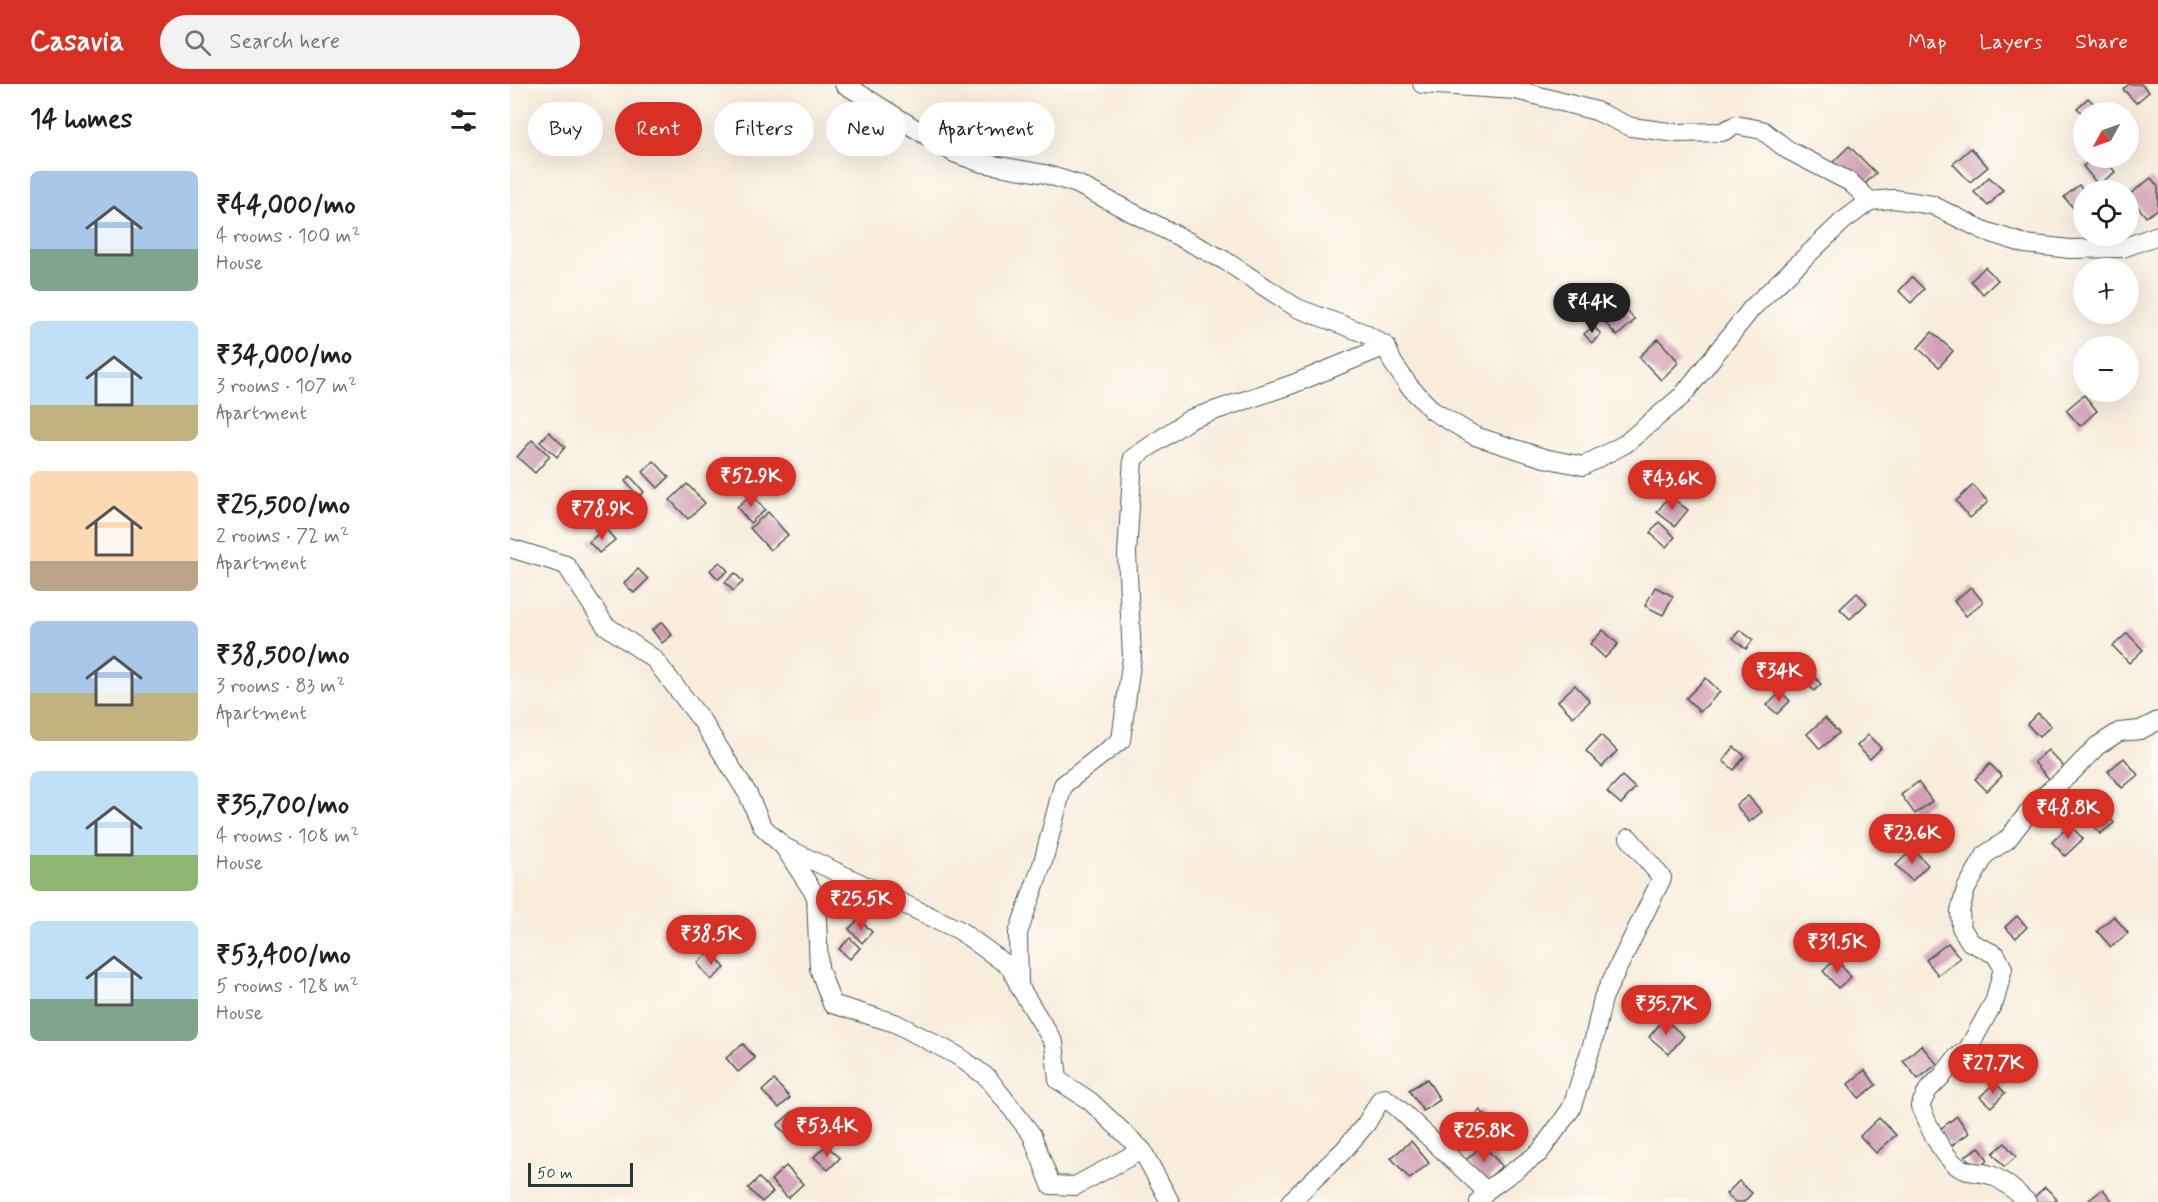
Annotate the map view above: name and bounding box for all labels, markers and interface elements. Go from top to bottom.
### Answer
search box [160,15,580,69]
text: Casavia [30,24,124,61]
icon: search [181,26,214,59]
text: Search here [229,28,340,56]
text: Map [1908,28,1946,56]
text: Layers [1979,28,2042,56]
text: Share [2075,28,2128,56]
chip: Buy [528,102,603,156]
chip: Rent [615,102,702,156]
chip: Filters [714,102,814,156]
chip: New [826,102,906,156]
chip: Apartment [918,102,1055,156]
north arrow [2073,102,2139,168]
map controls [2073,102,2139,402]
text: 14 homes [30,103,132,137]
icon: filters [447,104,480,137]
button: locate [2073,180,2139,246]
text: ₹44,000/mo [216,189,356,223]
icon: home [78,195,150,267]
text: 4 rooms · 100 m² [216,223,360,250]
text: House [216,250,263,277]
button: + [2073,258,2139,324]
pin: ₹44K [1556,283,1628,334]
text: ₹44K [1567,289,1617,316]
button: − [2073,336,2139,402]
text: ₹34,000/mo [216,339,352,373]
icon: home [78,345,150,417]
text: 3 rooms · 107 m² [216,373,357,400]
text: Apartment [216,400,307,427]
pin: ₹52.9K [702,457,800,508]
pin: ₹43.6K [1623,460,1721,511]
text: ₹52.9K [720,463,782,490]
text: ₹43.6K [1642,466,1702,493]
text: ₹25,500/mo [216,489,350,523]
pin: ₹78.9K [553,490,651,541]
icon: home [78,495,150,567]
text: ₹78.9K [571,496,633,523]
text: 2 rooms · 72 m² [216,523,349,550]
text: Apartment [216,550,307,577]
text: ₹38,500/mo [216,639,349,673]
icon: home [78,645,150,717]
pin: ₹34K [1743,652,1815,703]
text: ₹34K [1756,658,1802,685]
text: 3 rooms · 83 m² [216,673,345,700]
text: Apartment [216,700,307,727]
text: ₹35,700/mo [216,789,349,823]
pin: ₹48.8K [2019,789,2117,840]
icon: home [78,795,150,867]
text: ₹48.8K [2036,795,2100,822]
pin: ₹23.6K [1863,814,1961,865]
text: ₹23.6K [1883,820,1941,847]
text: 4 rooms · 108 m² [216,823,359,850]
text: House [216,850,263,877]
pin: ₹25.5K [812,880,910,931]
text: ₹25.5K [830,886,892,913]
pin: ₹38.5K [662,915,760,966]
text: ₹38.5K [680,921,742,948]
pin: ₹31.5K [1788,923,1886,974]
text: ₹31.5K [1807,929,1867,956]
text: ₹53,400/mo [216,939,351,973]
icon: home [78,945,150,1017]
text: 5 rooms · 128 m² [216,973,359,1000]
pin: ₹35.7K [1617,985,1715,1036]
text: ₹35.7K [1635,991,1697,1018]
text: House [216,1000,263,1027]
pin: ₹27.7K [1944,1044,2042,1095]
text: ₹27.7K [1962,1050,2024,1077]
pin: ₹53.4K [778,1107,876,1158]
pin: ₹25.8K [1435,1112,1533,1163]
text: ₹53.4K [796,1113,858,1140]
text: ₹25.8K [1453,1118,1515,1145]
scale bar [528,1160,633,1188]
text: 50 m [537,1163,573,1184]

